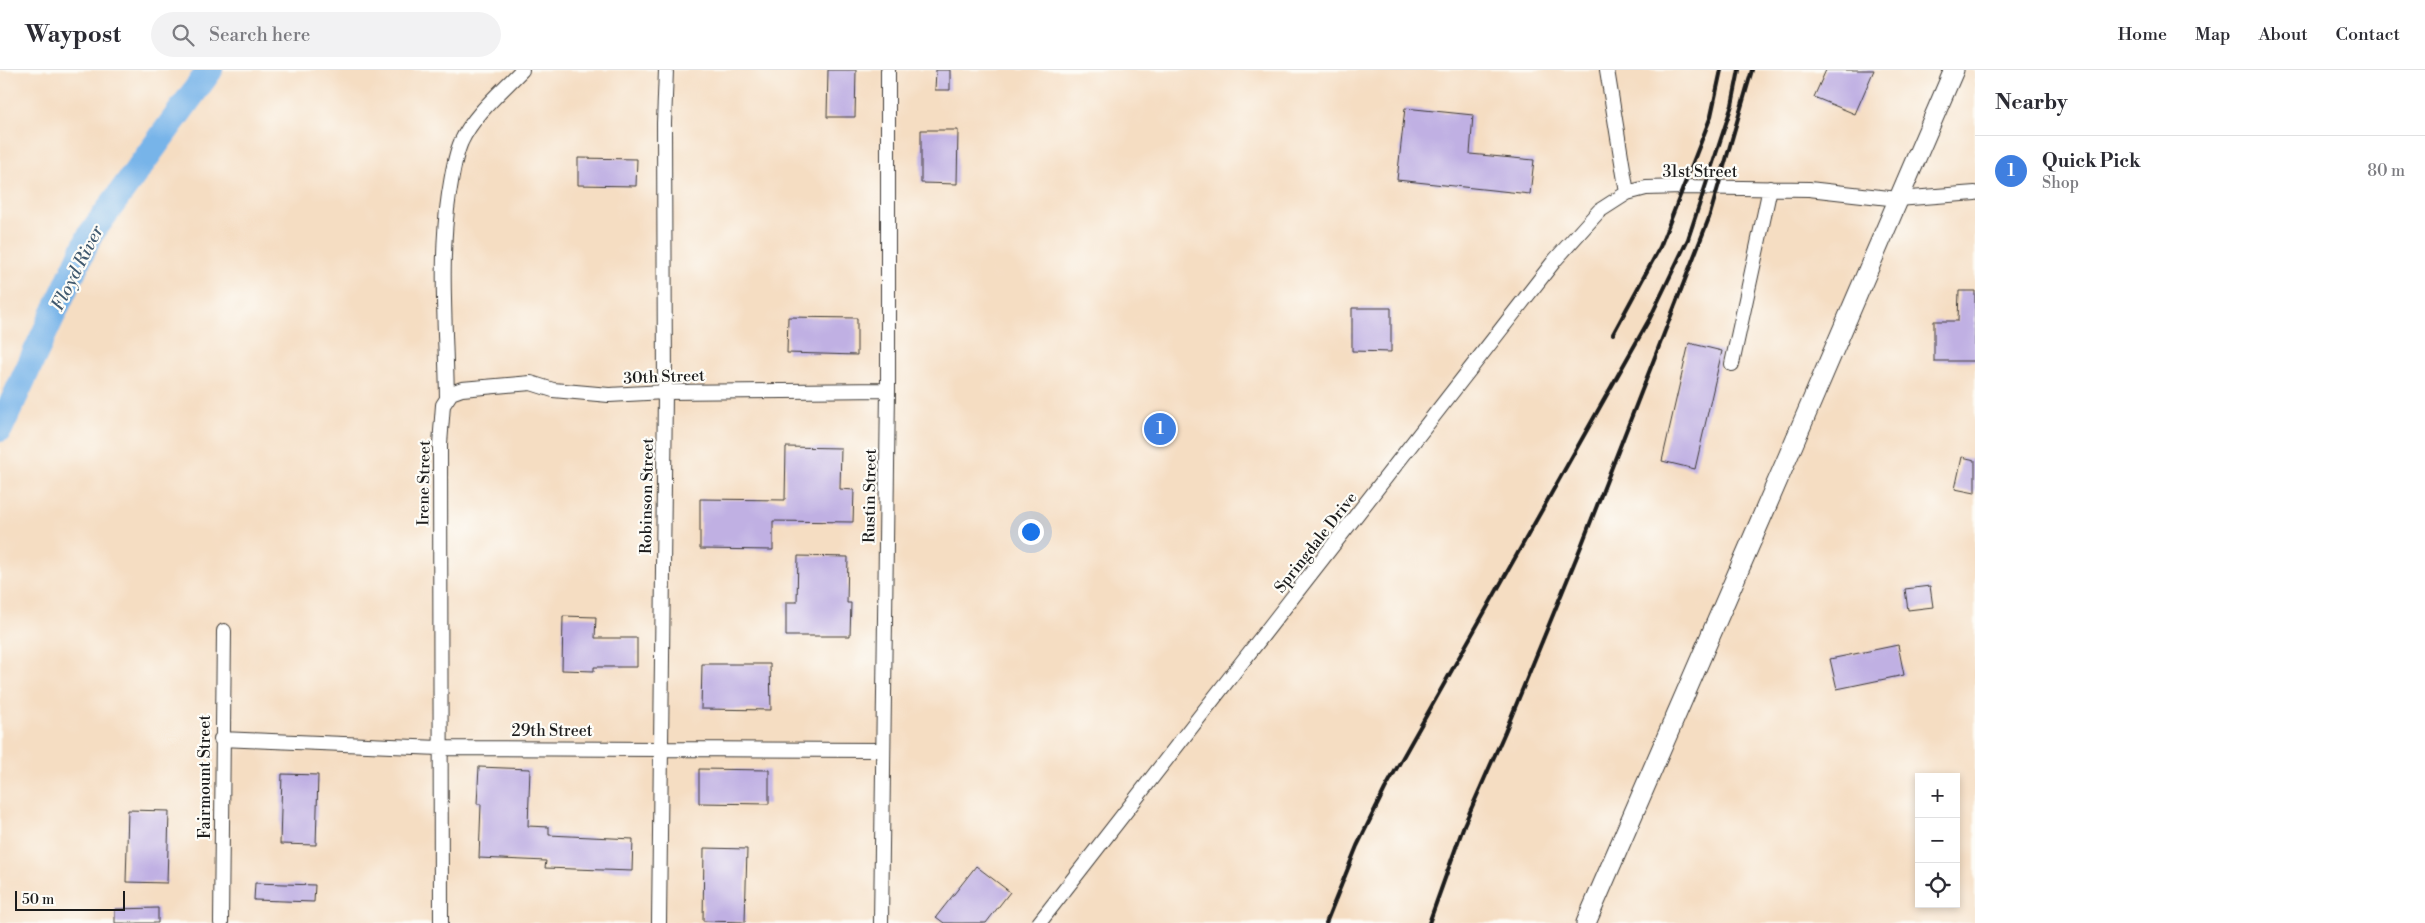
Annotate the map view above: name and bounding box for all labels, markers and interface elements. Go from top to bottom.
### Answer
search box [151,12,501,57]
text: Waypost [25,20,121,50]
icon: search [169,21,197,49]
text: Search here [209,23,310,47]
text: Home [2118,23,2167,46]
text: Map [2195,23,2231,46]
text: About [2259,23,2308,46]
text: Contact [2336,23,2400,46]
text: Nearby [1995,90,2068,116]
text: Quick Pick [2042,149,2141,173]
text: 1 [2007,161,2015,181]
text: 80 m [2367,161,2405,181]
street label: 31st Street [1663,162,1738,182]
text: Shop [2042,173,2079,193]
water label: Floyd River [46,221,109,315]
street label: 30th Street [623,366,705,388]
pin: 1 [1144,410,1176,448]
street label: Robinson Street [636,437,658,554]
street label: Irene Street [413,440,435,526]
street label: Rustin Street [859,448,881,543]
street label: Springdale Drive [1270,488,1361,597]
your location [1018,519,1044,545]
street label: Fairmount Street [195,715,215,839]
street label: 29th Street [512,721,593,741]
map controls [1915,773,1960,908]
button: + [1915,773,1960,818]
button: − [1915,818,1960,863]
button: locate [1915,863,1960,908]
scale bar [15,888,125,911]
text: 50 m [22,891,54,909]

